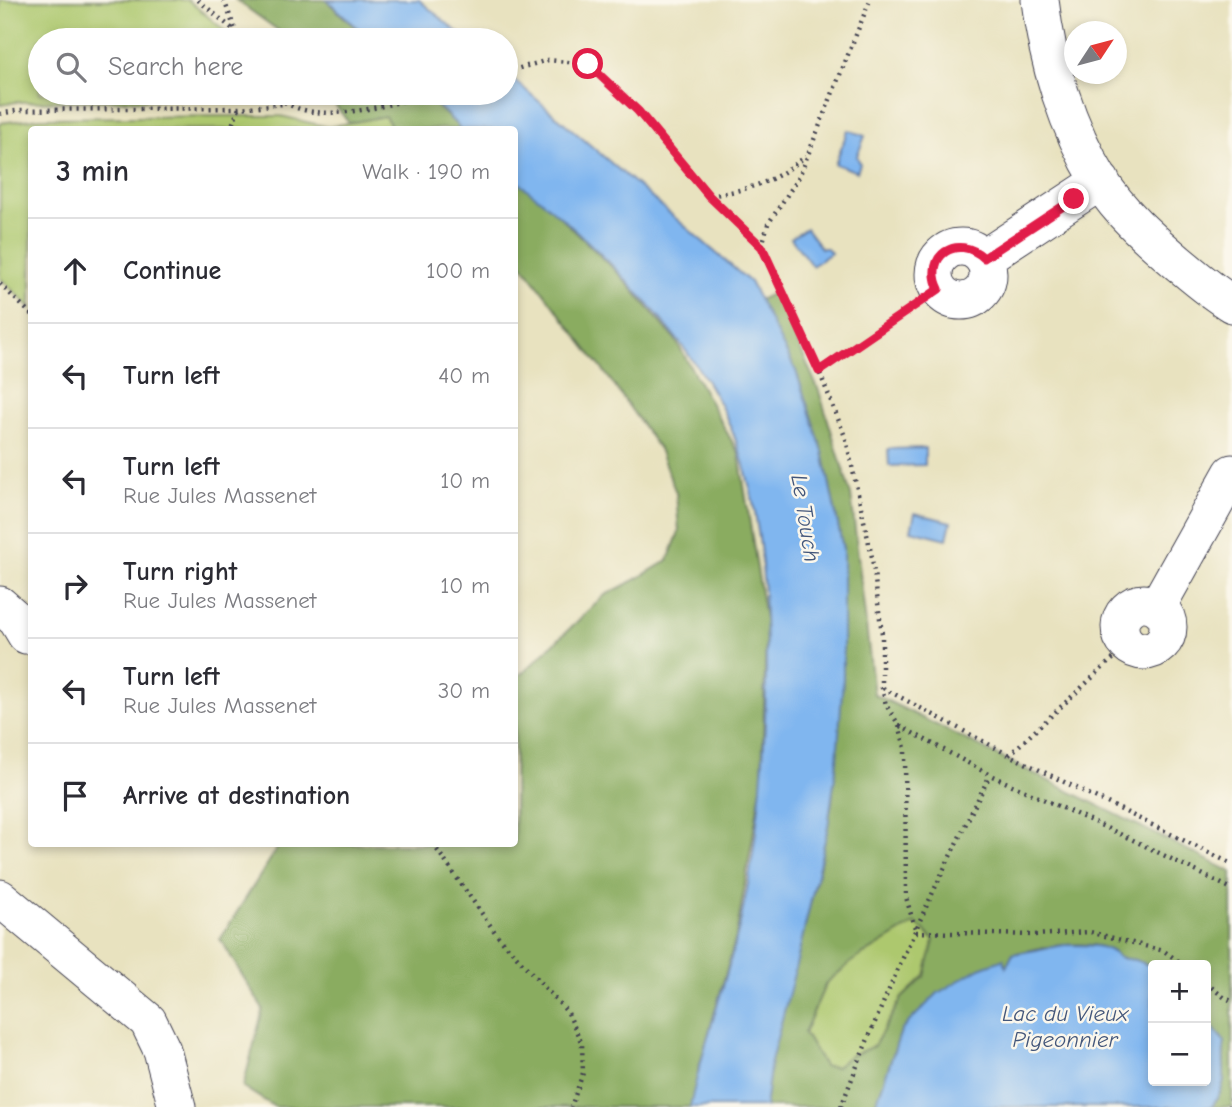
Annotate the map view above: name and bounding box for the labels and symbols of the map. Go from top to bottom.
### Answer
north arrow [1064,21,1127,84]
route start [572,48,603,79]
route end [1058,183,1089,214]
water label: Le Touch [785,472,826,564]
water label: Lac du Vieux Pigeonnier [1002,1000,1130,1053]

